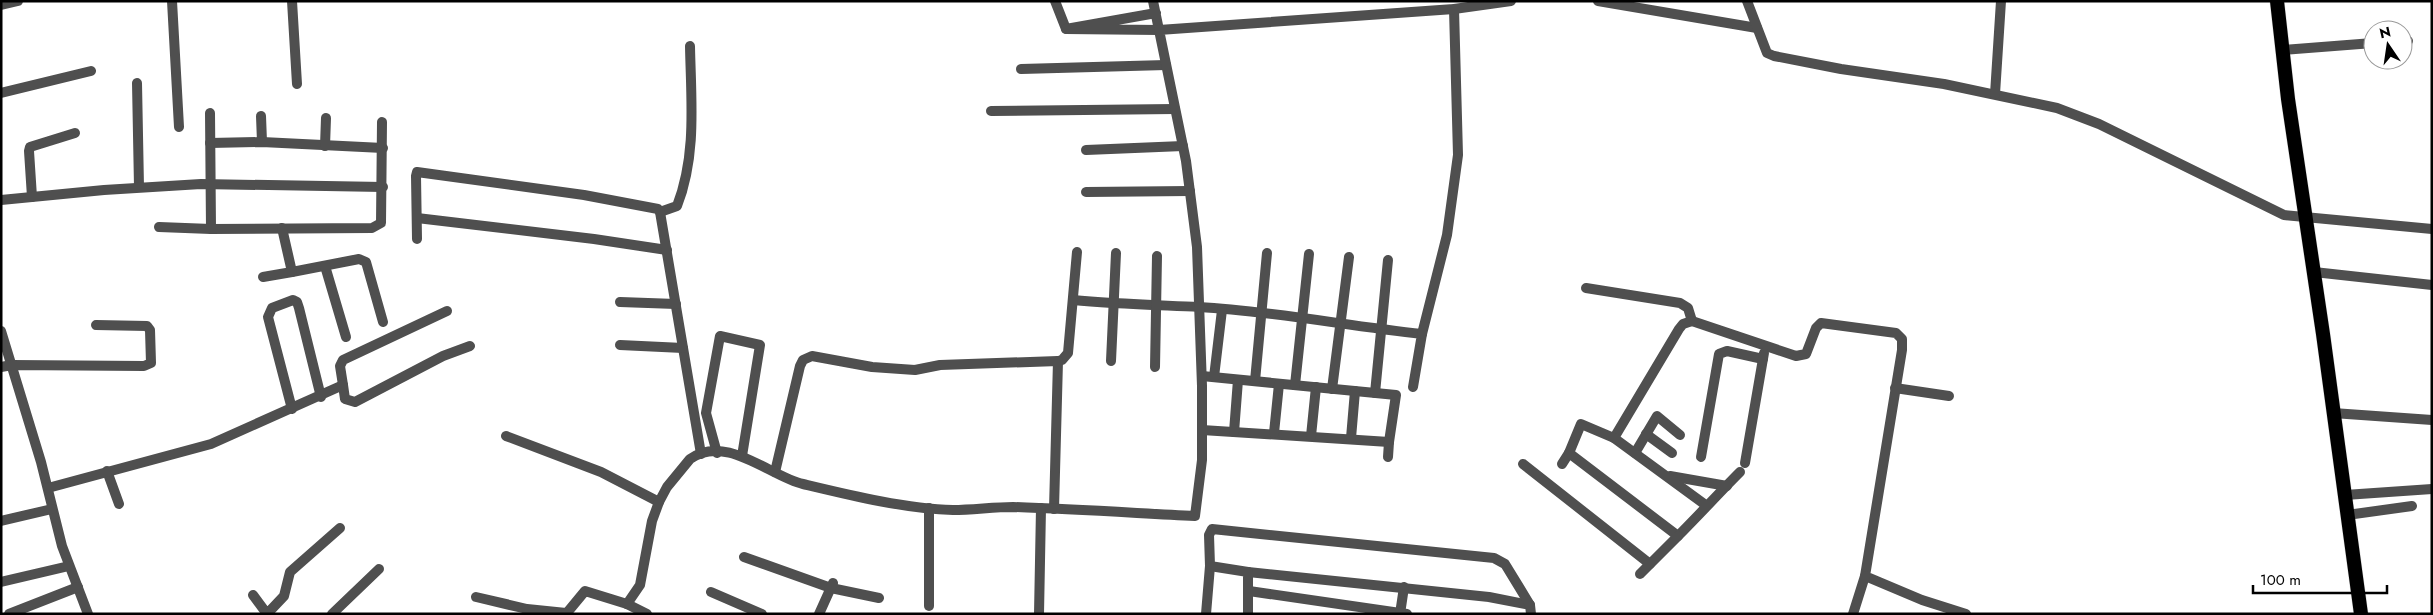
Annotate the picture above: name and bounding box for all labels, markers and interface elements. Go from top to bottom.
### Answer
north arrow [2363,20,2413,70]
text: N [2377,21,2393,43]
scale bar [2253,562,2387,594]
text: 100 m [2260,569,2301,591]

